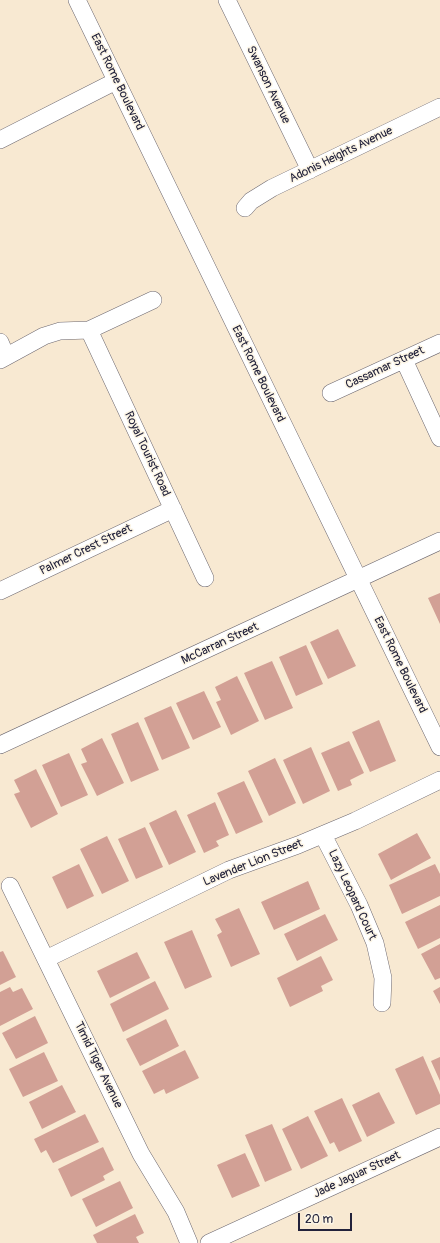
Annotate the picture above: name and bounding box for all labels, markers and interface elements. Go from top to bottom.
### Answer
street label: East Rome Boulevard [87,31,147,133]
street label: Swanson Avenue [243,44,293,126]
street label: Adonis Heights Avenue [287,124,395,186]
street label: East Rome Boulevard [228,323,288,425]
street label: Cassamar Street [343,344,427,392]
street label: Royal Tourist Road [121,409,173,499]
street label: Palmer Crest Street [38,521,134,579]
street label: East Rome Boulevard [370,614,430,716]
street label: McCarran Street [179,620,261,668]
street label: Lavender Lion Street [201,836,305,890]
street label: Lazy Leopard Court [325,847,379,943]
street label: Timid Tiger Avenue [71,1019,125,1111]
street label: Jade Jaguar Street [311,1149,403,1201]
scale bar [300,1205,354,1231]
text: 20 m [305,1212,333,1227]

